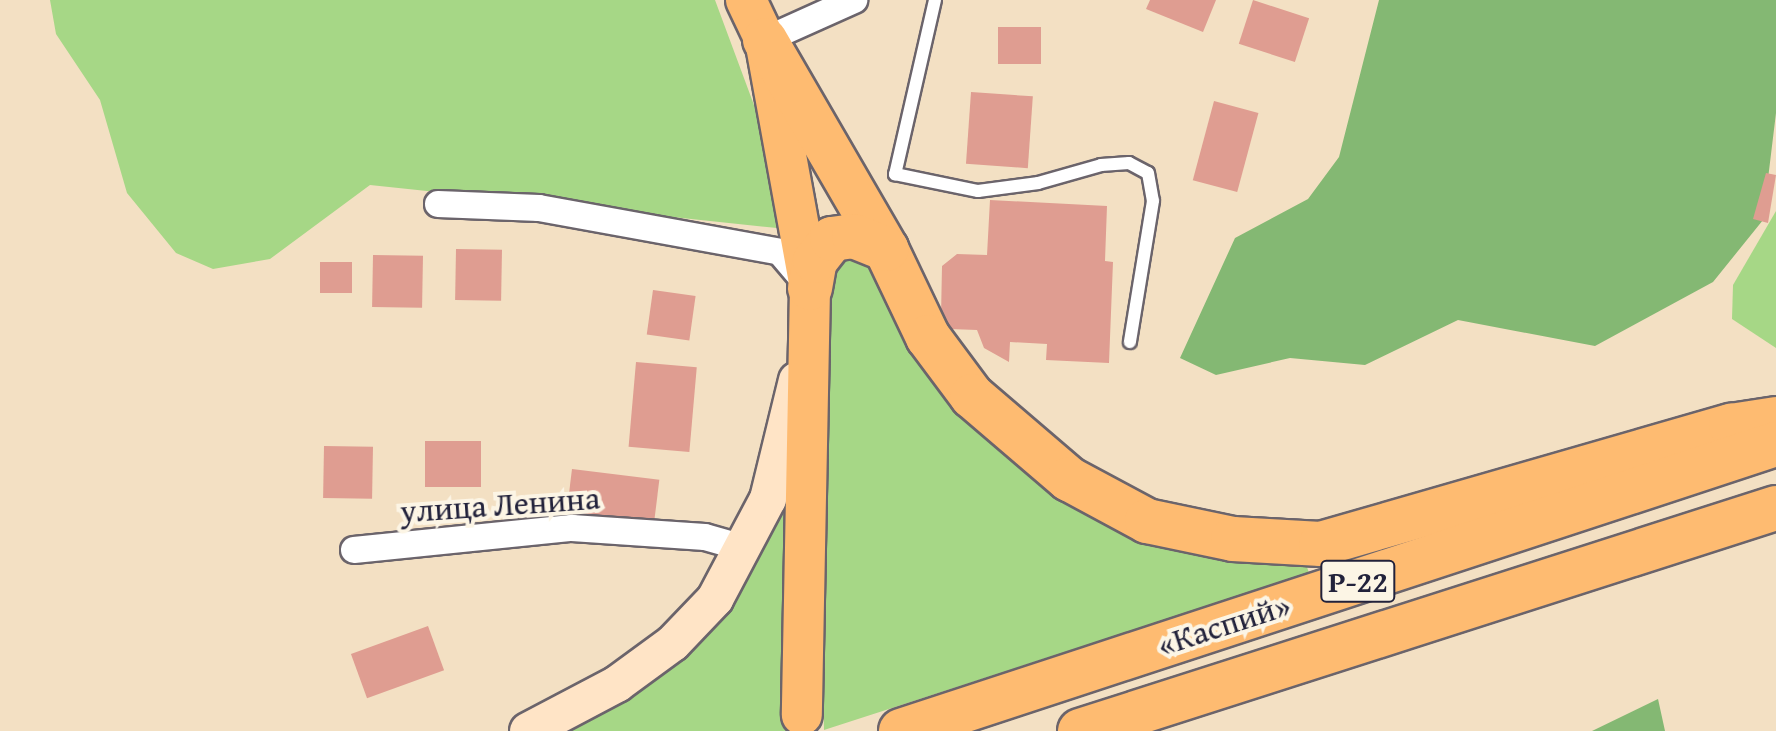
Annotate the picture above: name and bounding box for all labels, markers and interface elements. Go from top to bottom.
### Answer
street label: улица Ленина [399,479,601,531]
road number: Р-22 [1320,555,1396,607]
street label: «Каспий» [1153,586,1295,664]

